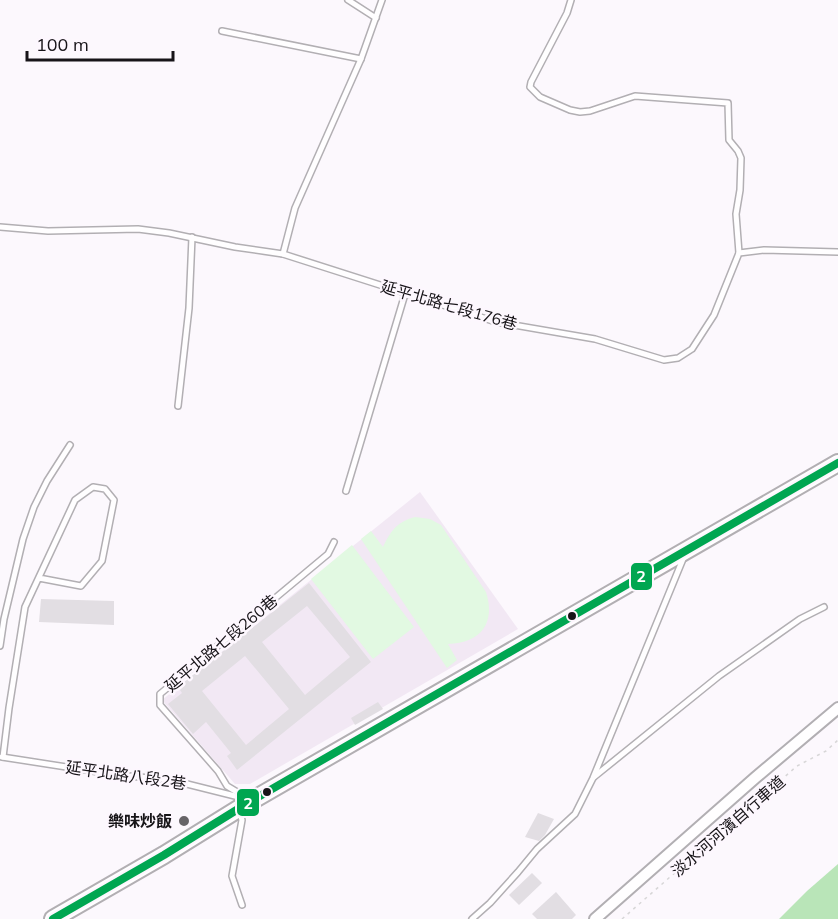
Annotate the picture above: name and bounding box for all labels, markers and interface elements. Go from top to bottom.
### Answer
scale bar [27,24,172,62]
text: 100 m [36,33,89,56]
street label: 延平北路七段176巷 [379,276,519,334]
line badge: 2 [630,562,653,591]
text: 2 [636,566,646,586]
street label: 延平北路七段260巷 [161,590,281,696]
unlabelled marker [566,610,578,622]
street label: 延平北路八段2巷 [64,757,188,793]
street label: 淡水河河濱自行車道 [667,771,789,881]
unlabelled marker [261,786,273,798]
line badge: 2 [236,788,260,817]
text: 2 [243,793,253,813]
place label: 樂味炒飯 [108,811,172,831]
marker: 樂味炒飯 [177,814,191,828]

